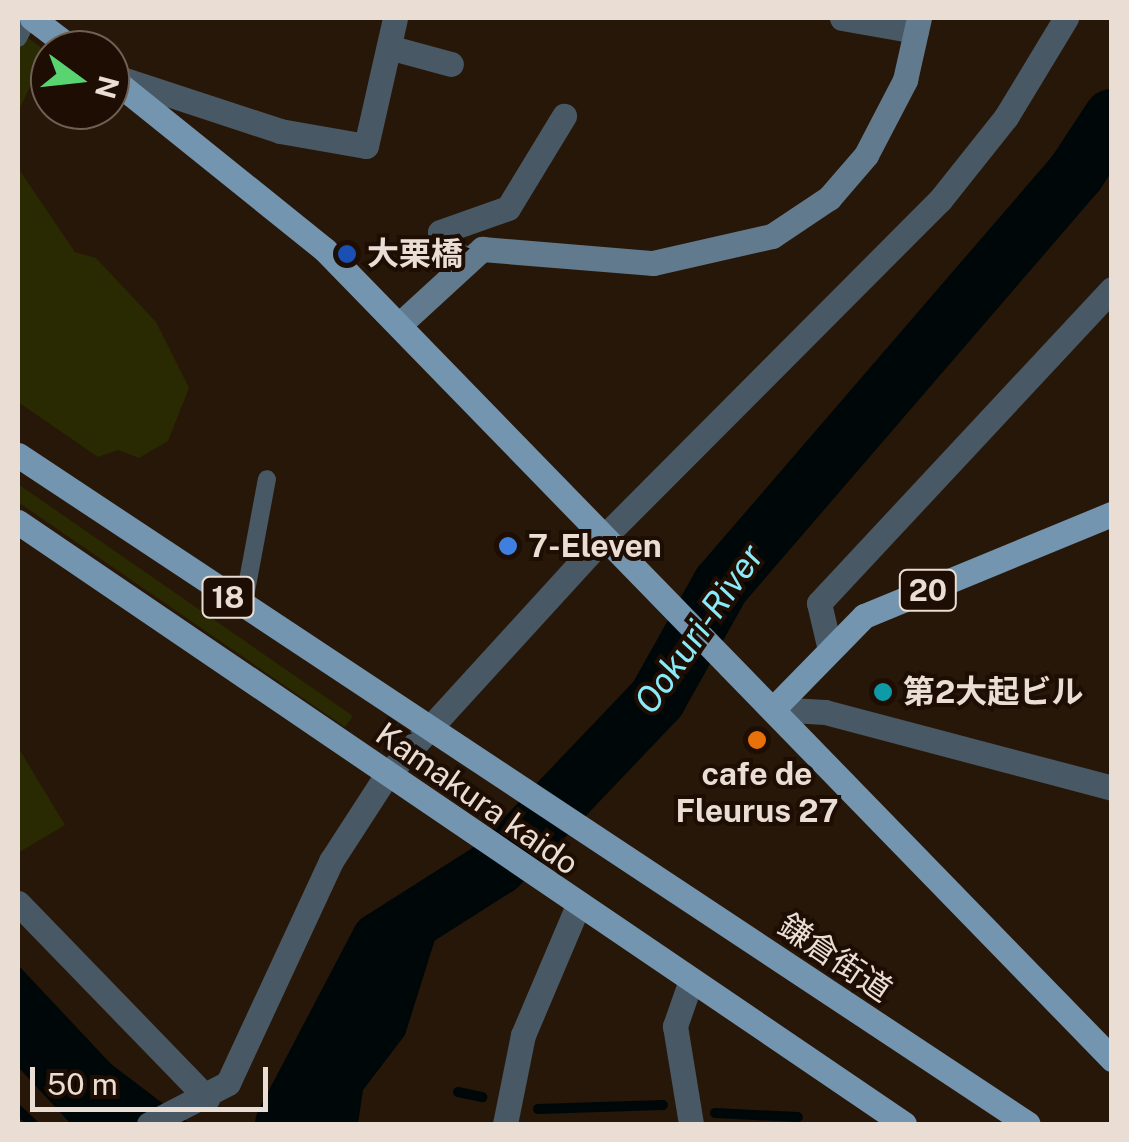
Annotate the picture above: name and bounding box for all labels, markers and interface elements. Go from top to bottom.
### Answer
north arrow [30,30,130,130]
text: N [89,73,126,102]
place label: 大栗橋 [367,235,463,273]
marker: 大栗橋 [336,243,358,265]
place label: 7-Eleven [528,527,662,565]
marker: 7-Eleven [497,535,519,557]
water label: Ookuri-River [625,537,773,721]
road number: 20 [898,565,958,615]
road number: 18 [200,572,256,622]
place label: 第2大起ビル [903,673,1083,711]
marker: 第2大起ビル [872,681,894,703]
street label: Kamakura kaido [368,715,586,883]
marker: cafe de Fleurus 27 [746,729,768,751]
place label: cafe de Fleurus 27 [675,756,839,831]
street label: 鎌倉街道 [771,906,899,1010]
scale bar [35,1047,272,1109]
text: 50 m [47,1066,118,1102]

